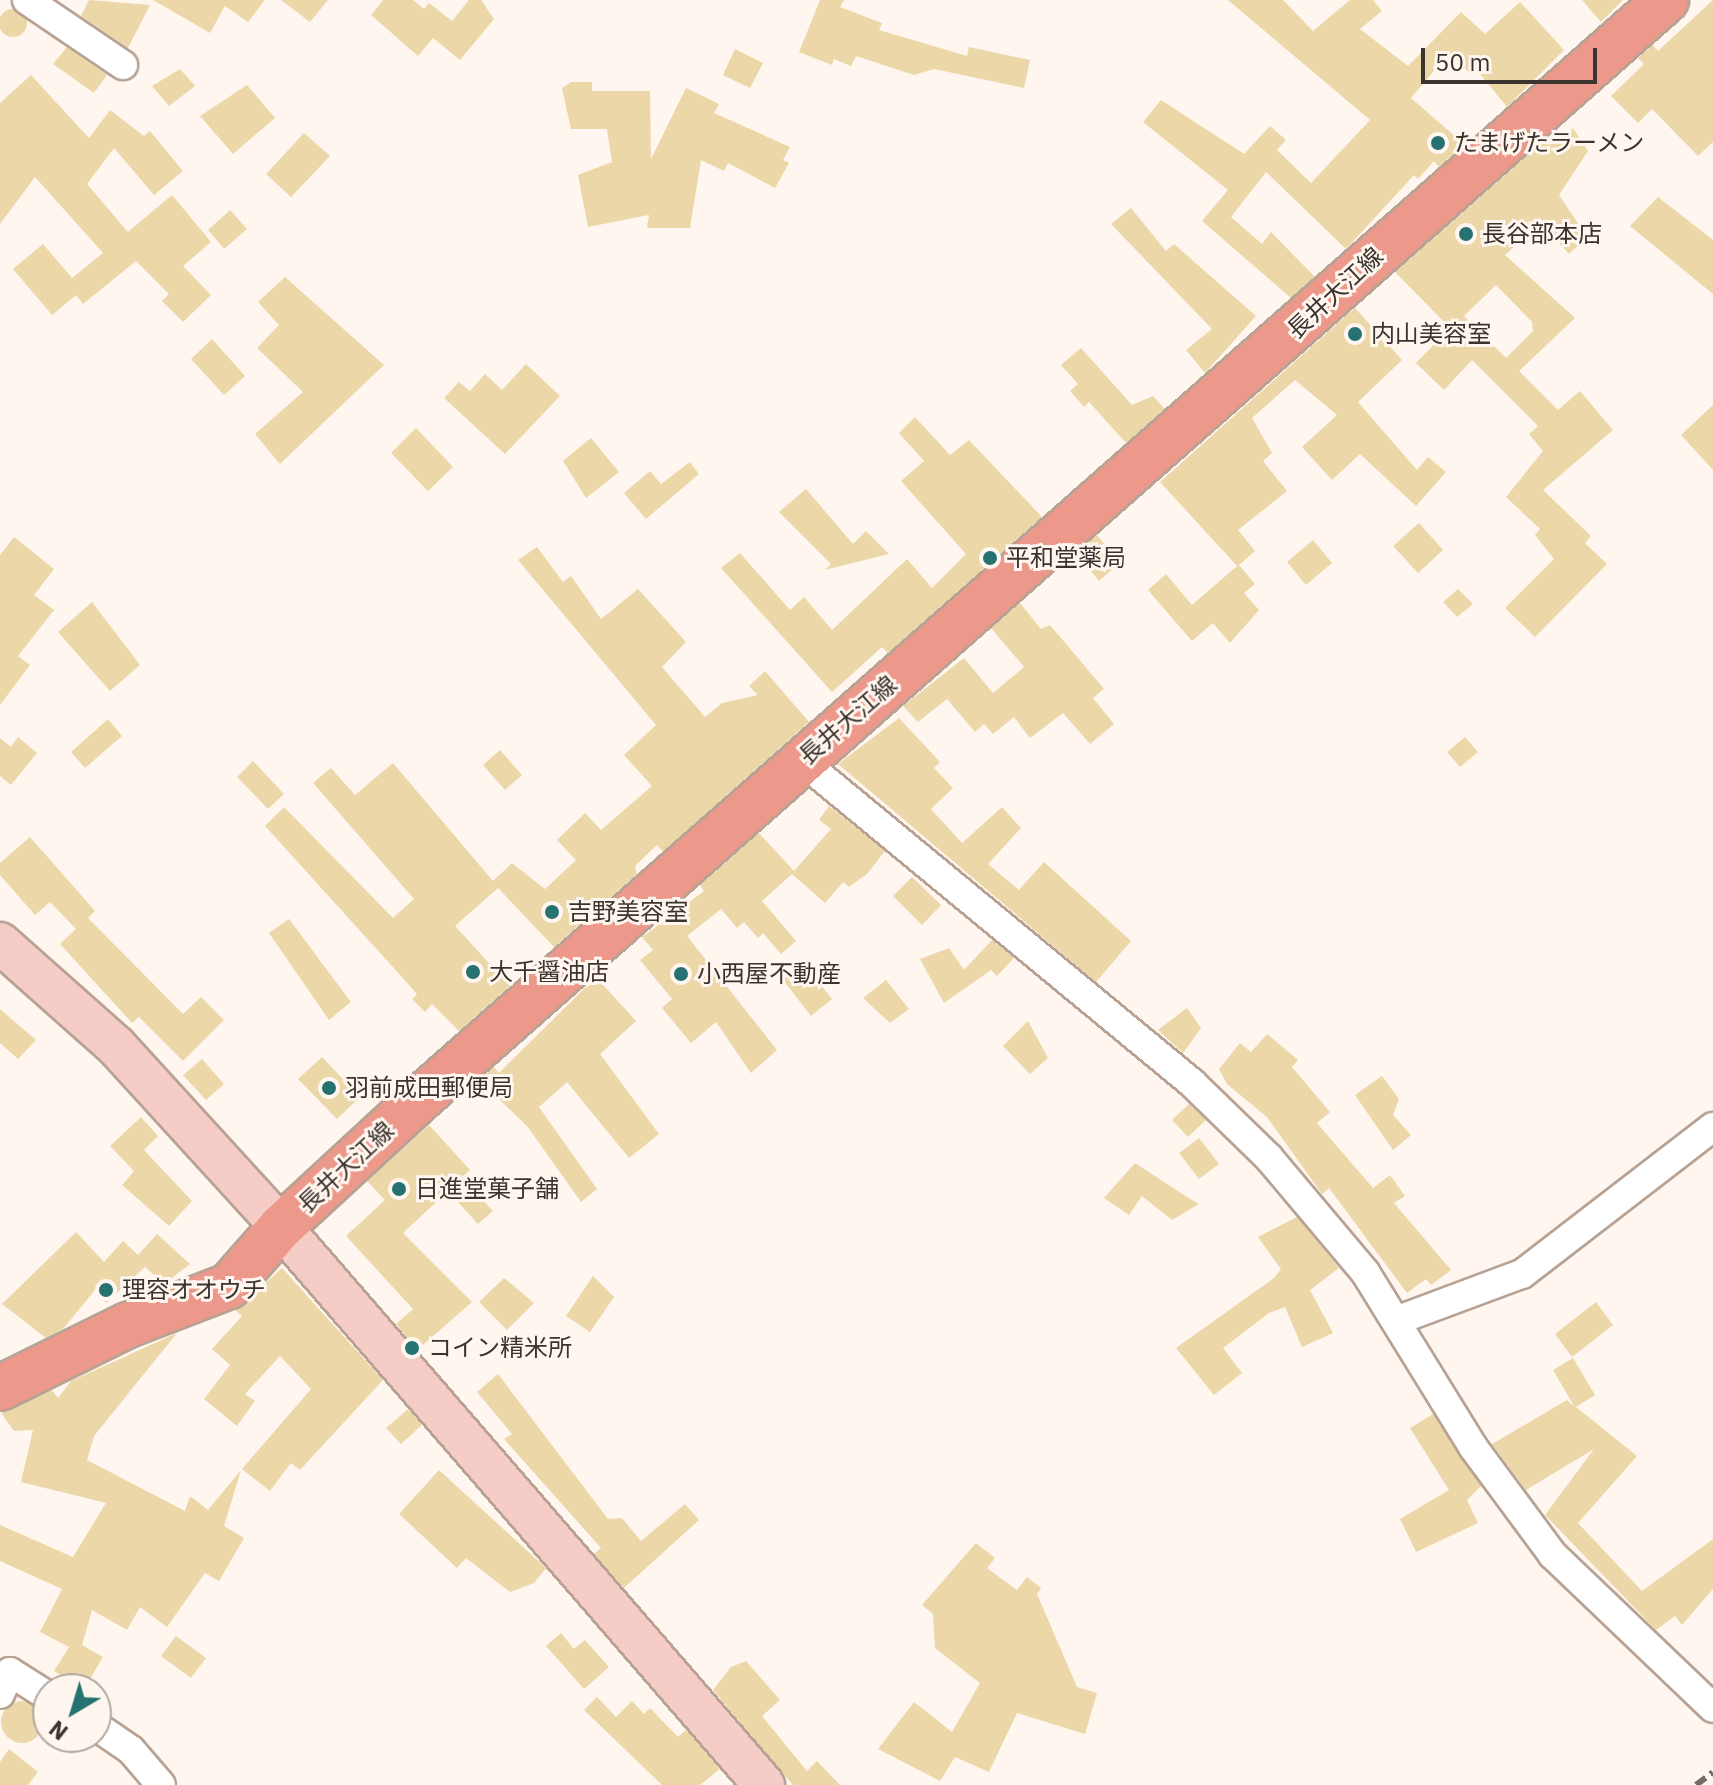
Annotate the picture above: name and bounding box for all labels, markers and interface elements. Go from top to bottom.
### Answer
scale bar [1425,32,1601,82]
text: 50 m [1435,46,1490,78]
place label: たまげたラーメン [1454,129,1646,157]
marker: たまげたラーメン [1429,134,1447,152]
place label: 長谷部本店 [1482,220,1602,248]
marker: 長谷部本店 [1457,225,1475,243]
street label: 長井大江線 [1281,242,1389,344]
place label: 内山美容室 [1371,320,1491,348]
marker: 内山美容室 [1346,325,1364,343]
place label: 平和堂薬局 [1006,544,1126,572]
marker: 平和堂薬局 [981,549,999,567]
street label: 長井大江線 [793,670,903,770]
place label: 吉野美容室 [568,898,688,926]
marker: 吉野美容室 [543,903,561,921]
place label: 大千醤油店 [489,958,609,986]
place label: 小西屋不動産 [697,960,841,988]
marker: 大千醤油店 [464,963,482,981]
marker: 小西屋不動産 [672,965,690,983]
place label: 羽前成田郵便局 [345,1074,513,1102]
marker: 羽前成田郵便局 [320,1079,338,1097]
street label: 長井大江線 [292,1116,400,1218]
place label: 日進堂菓子舗 [415,1175,559,1203]
marker: 日進堂菓子舗 [390,1180,408,1198]
place label: 理容オオウチ [122,1276,266,1304]
marker: 理容オオウチ [97,1281,115,1299]
place label: コイン精米所 [428,1334,572,1362]
marker: コイン精米所 [403,1339,421,1357]
north arrow [32,1673,112,1753]
text: N [43,1714,73,1747]

